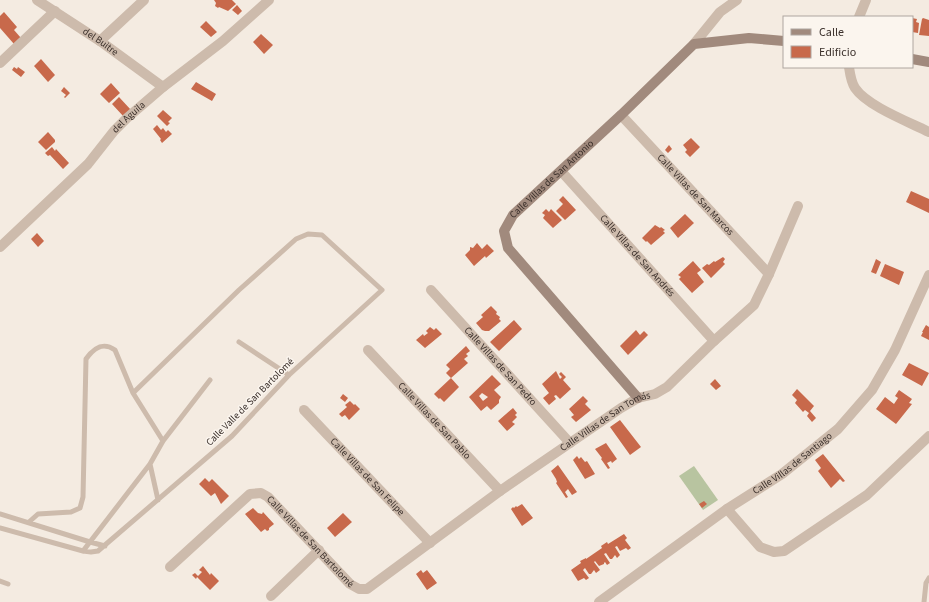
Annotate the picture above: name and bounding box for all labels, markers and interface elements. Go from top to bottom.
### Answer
legend [783,16,913,68]
text: Calle [819,24,844,41]
street label: del Buitre [80,25,121,59]
text: Edificio [819,44,856,61]
street label: del Aguila [109,98,148,136]
street label: Calle Villas de San Antonio [506,137,597,222]
street label: Calle Villas de San Marcos [654,151,737,239]
street label: Calle Villas de San Andrés [597,212,678,300]
street label: Calle Villas de San Pedro [461,324,540,409]
street label: Calle Valle de San Bartolomé [203,355,297,449]
street label: Calle Villas de San Pablo [395,379,474,462]
street label: Calle Villas de San Tomás [557,388,652,455]
street label: Calle Villas de Santiago [750,429,835,498]
street label: Calle Villas de San Felipe [327,435,408,519]
street label: Calle Villas de San Bartolomé [263,493,356,592]

